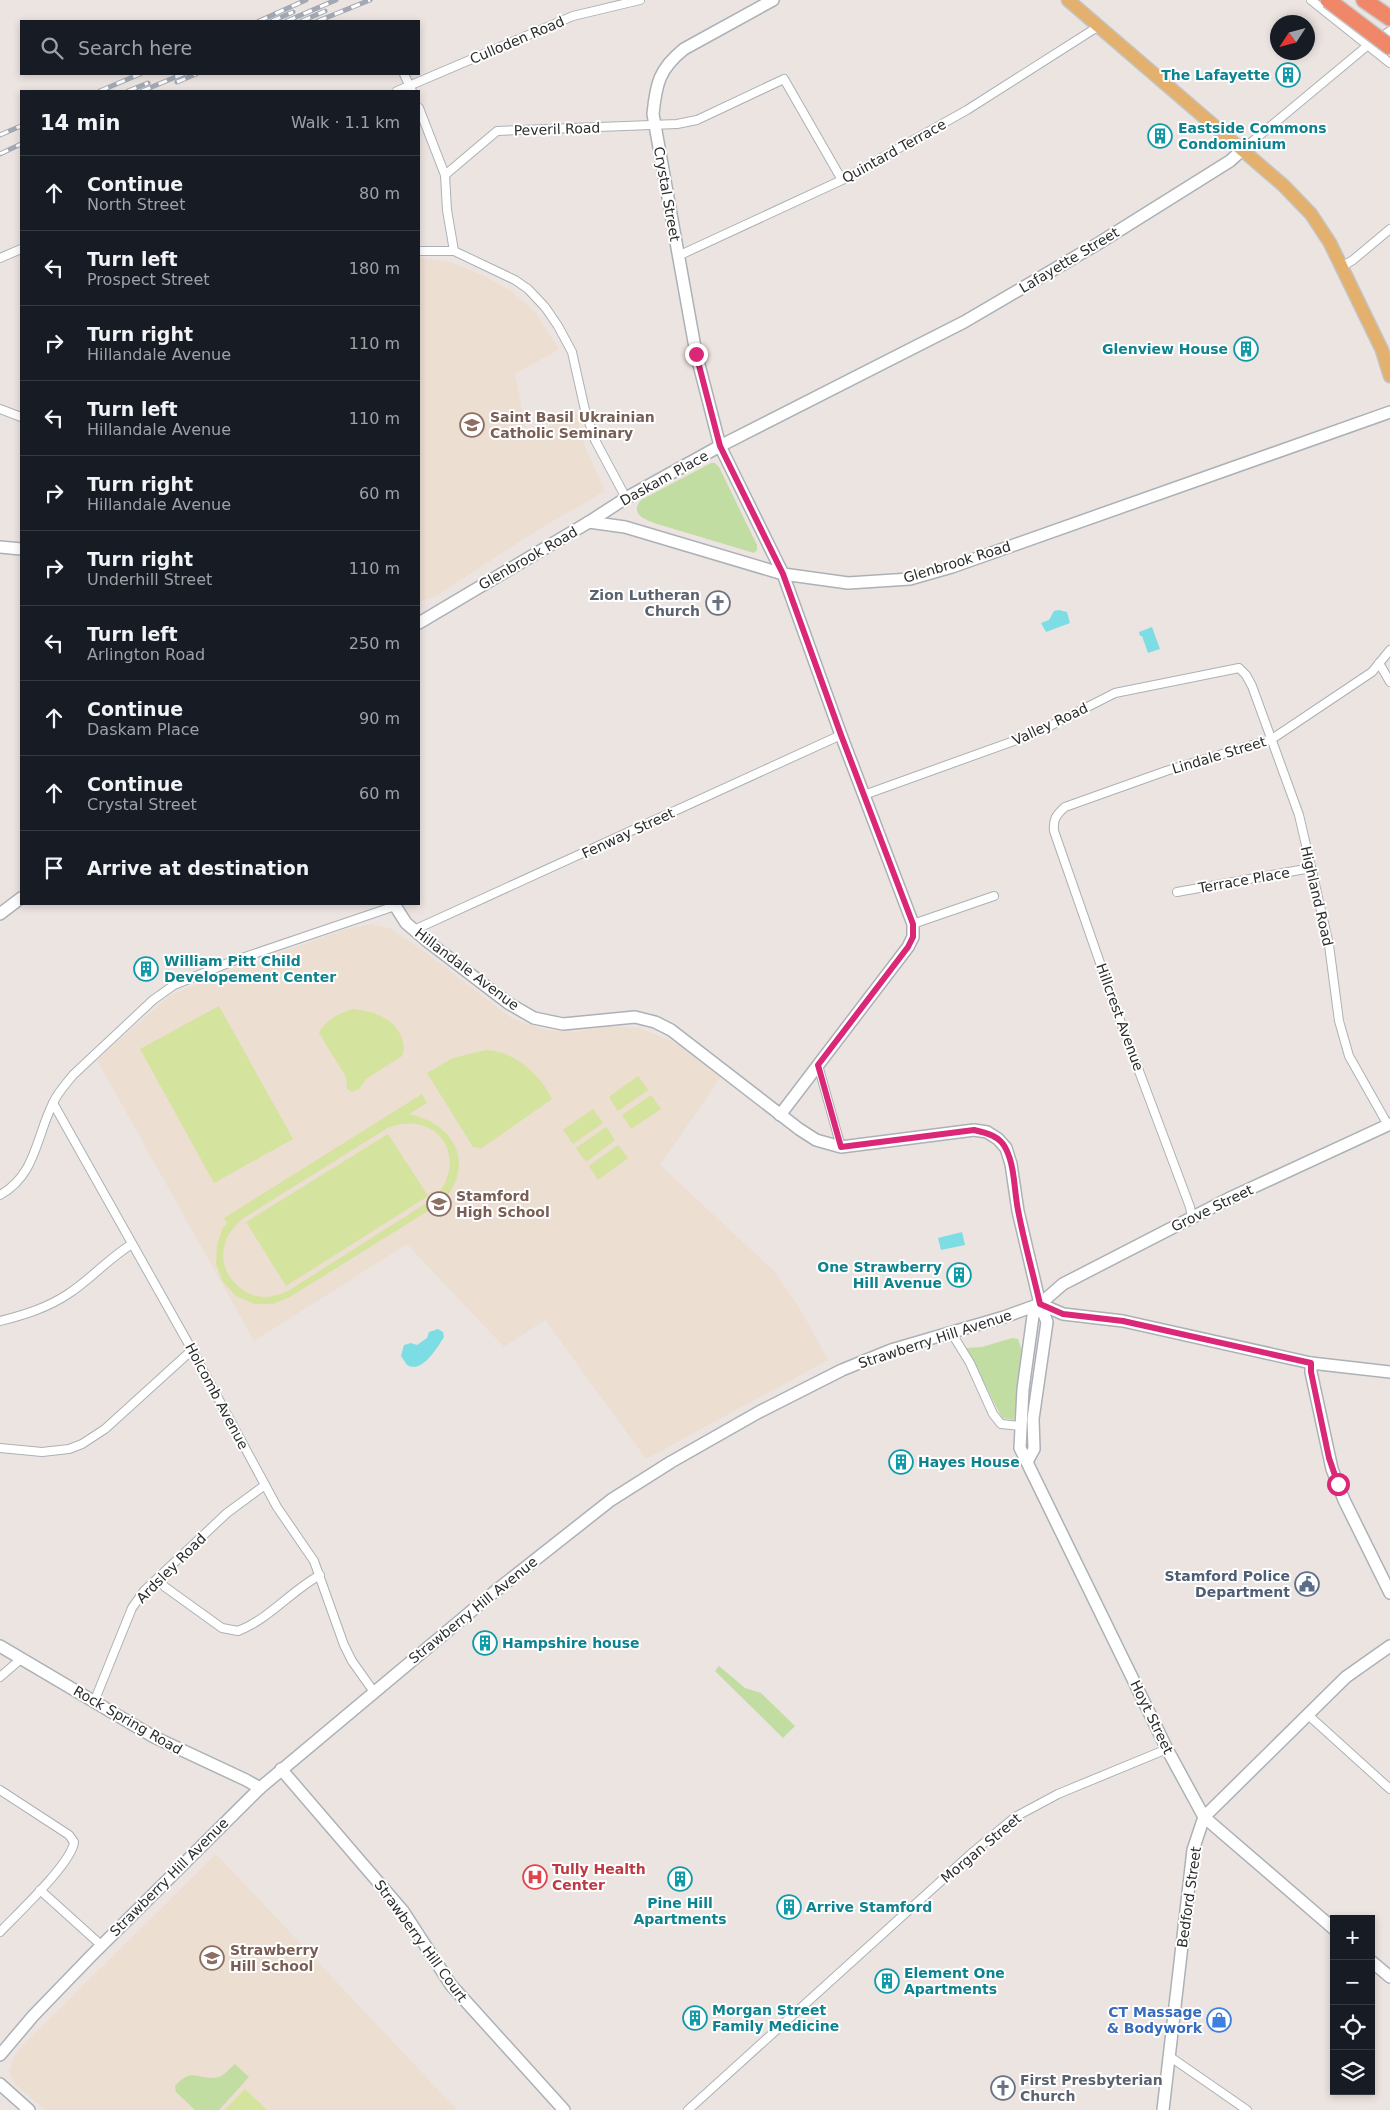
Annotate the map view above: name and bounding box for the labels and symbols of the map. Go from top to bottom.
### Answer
street label: Culloden Road [467,13,567,67]
north arrow [1270,15,1315,60]
building icon: The Lafayette [1275,62,1301,88]
place label: The Lafayette [1161,67,1270,83]
street label: Quintard Terrace [839,116,949,186]
street label: Peveril Road [513,119,601,139]
place label: Eastside Commons Condominium [1178,120,1327,152]
building icon: Eastside Commons Condominium [1147,123,1173,149]
street label: Crystal Street [651,145,683,243]
street label: Lafayette Street [1016,224,1122,296]
building icon: Glenview House [1233,336,1259,362]
place label: Glenview House [1102,341,1228,357]
route end [685,343,708,366]
place label: Saint Basil Ukrainian Catholic Seminary [490,409,655,441]
school or university icon: Saint Basil Ukrainian Catholic Seminary [459,412,485,438]
street label: Daskam Place [617,447,711,509]
street label: Glenbrook Road [476,523,580,593]
street label: Glenbrook Road [901,538,1013,586]
place label: Zion Lutheran Church [589,587,700,619]
church icon: Zion Lutheran Church [705,590,731,616]
street label: Valley Road [1010,700,1090,748]
street label: Lindale Street [1170,733,1268,777]
street label: Fenway Street [579,804,677,861]
street label: Highland Road [1298,845,1336,947]
street label: Terrace Place [1196,864,1291,896]
street label: Hillandale Avenue [412,925,522,1013]
place label: William Pitt Child Developement Center [164,953,336,985]
building icon: William Pitt Child Developement Center [133,956,159,982]
street label: Hillcrest Avenue [1093,961,1147,1073]
street label: Grove Street [1169,1181,1256,1235]
place label: Stamford High School [456,1188,550,1220]
school or university icon: Stamford High School [426,1191,452,1217]
place label: One Strawberry Hill Avenue [817,1259,942,1291]
building icon: One Strawberry Hill Avenue [946,1262,972,1288]
street label: Strawberry Hill Avenue [856,1307,1014,1371]
street label: Holcomb Avenue [182,1340,252,1452]
building icon: Hayes House [888,1449,914,1475]
place label: Hayes House [918,1454,1020,1470]
route start [1327,1473,1350,1496]
street label: Ardsley Road [133,1530,209,1606]
street label: Strawberry Hill Avenue [406,1553,540,1667]
place label: Stamford Police Department [1164,1568,1290,1600]
public building icon: Stamford Police Department [1294,1571,1320,1597]
building icon: Hampshire house [472,1630,498,1656]
place label: Hampshire house [502,1635,640,1651]
street label: Hoyt Street [1127,1678,1177,1757]
street label: Rock Spring Road [71,1682,185,1758]
street label: Morgan Street [938,1810,1025,1886]
street label: Strawberry Hill Avenue [107,1815,231,1939]
street label: Bedford Street [1174,1845,1204,1949]
place label: Tully Health Center [552,1861,646,1893]
hospital icon: Tully Health Center [522,1864,548,1890]
building icon: Pine Hill Apartments [667,1866,693,1892]
street label: Strawberry Hill Court [371,1877,471,2005]
building icon: Arrive Stamford [776,1894,802,1920]
place label: Pine Hill Apartments [634,1895,726,1927]
place label: Arrive Stamford [806,1899,932,1915]
place label: Strawberry Hill School [230,1942,319,1974]
school or university icon: Strawberry Hill School [199,1945,225,1971]
place label: Element One Apartments [904,1965,1005,1997]
building icon: Element One Apartments [874,1968,900,1994]
place label: Morgan Street Family Medicine [712,2002,839,2034]
place label: CT Massage & Bodywork [1107,2004,1203,2036]
building icon: Morgan Street Family Medicine [682,2005,708,2031]
shop icon: CT Massage & Bodywork [1206,2007,1232,2033]
place label: First Presbyterian Church [1020,2072,1163,2104]
church icon: First Presbyterian Church [990,2075,1016,2101]

